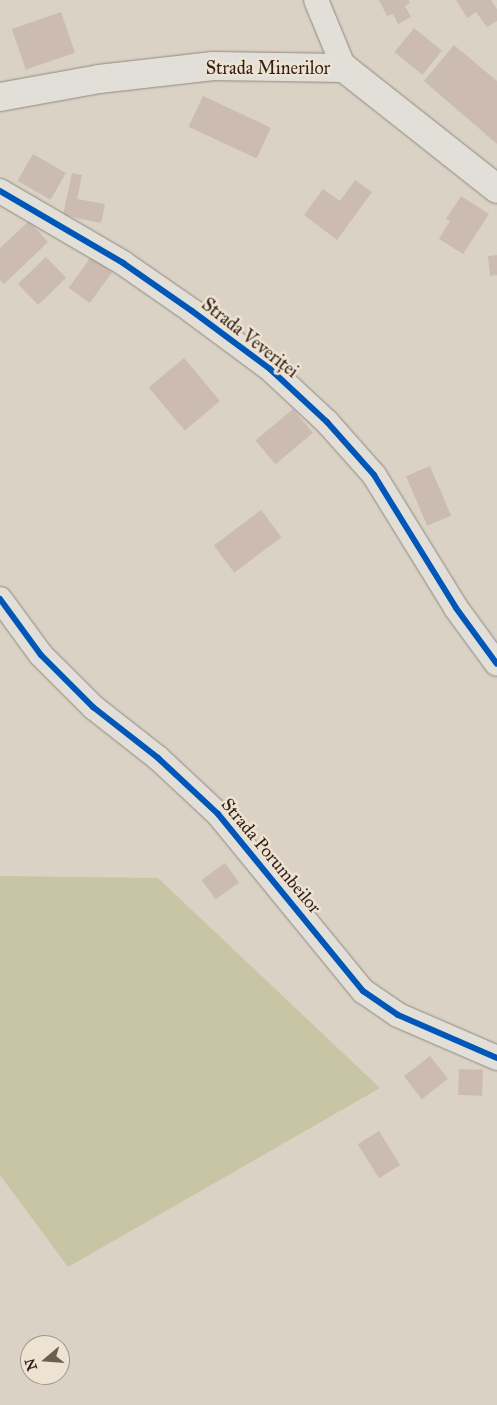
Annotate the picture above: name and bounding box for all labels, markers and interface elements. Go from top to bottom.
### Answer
street label: Strada Minerilor [206,57,330,79]
street label: Strada Veveriței [197,294,303,382]
street label: Strada Porumbeilor [216,794,326,918]
north arrow [20,1335,70,1385]
text: N [21,1356,41,1373]

